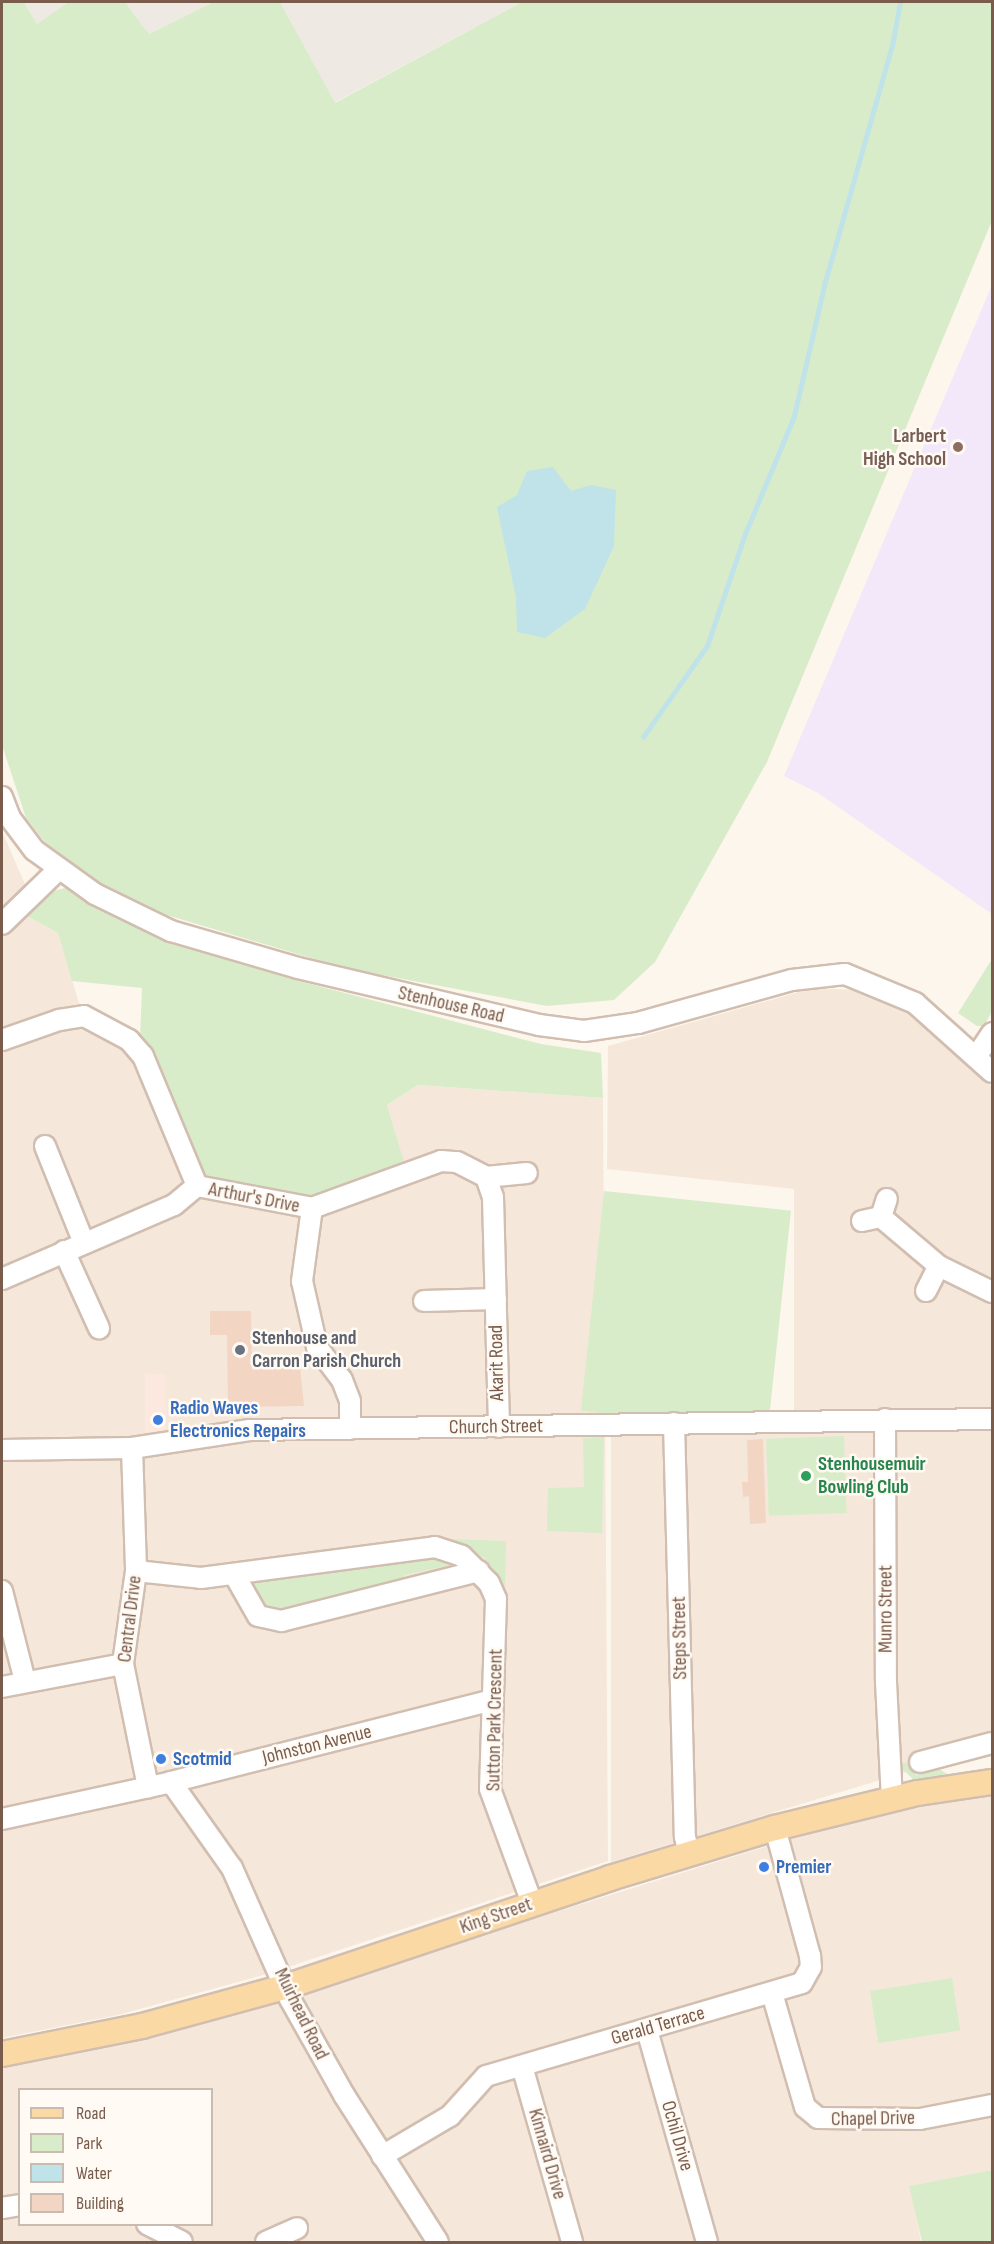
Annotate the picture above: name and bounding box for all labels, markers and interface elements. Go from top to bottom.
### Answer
place label: Larbert High School [863,424,946,471]
marker: Larbert High School [951,440,965,454]
street label: Stenhouse Road [396,981,506,1029]
street label: Arthur's Drive [206,1177,302,1219]
street label: Akarit Road [484,1325,510,1401]
place label: Stenhouse and Carron Parish Church [252,1326,401,1373]
marker: Stenhouse and Carron Parish Church [233,1343,247,1357]
place label: Radio Waves Electronics Repairs [170,1396,306,1443]
marker: Radio Waves Electronics Repairs [151,1413,165,1427]
street label: Church Street [449,1414,543,1440]
place label: Stenhousemuir Bowling Club [818,1452,926,1499]
marker: Stenhousemuir Bowling Club [799,1469,813,1483]
street label: Munro Street [874,1565,898,1653]
street label: Central Drive [113,1574,147,1664]
street label: Steps Street [667,1596,693,1680]
street label: Sutton Park Crescent [482,1649,508,1791]
street label: Johnston Avenue [260,1720,374,1770]
place label: Scotmid [173,1747,232,1771]
marker: Scotmid [154,1752,168,1766]
place label: Premier [776,1855,832,1879]
marker: Premier [757,1860,771,1874]
street label: King Street [457,1892,535,1940]
street label: Muirhead Road [269,1964,333,2064]
street label: Gerald Terrace [609,2001,707,2051]
legend [18,2088,213,2226]
street label: Ochil Drive [656,2098,698,2174]
text: Road [76,2103,106,2124]
street label: Kinnaird Drive [523,2106,571,2202]
street label: Chapel Drive [831,2106,915,2132]
text: Park [76,2133,102,2154]
text: Water [76,2163,112,2184]
text: Building [76,2193,124,2214]

